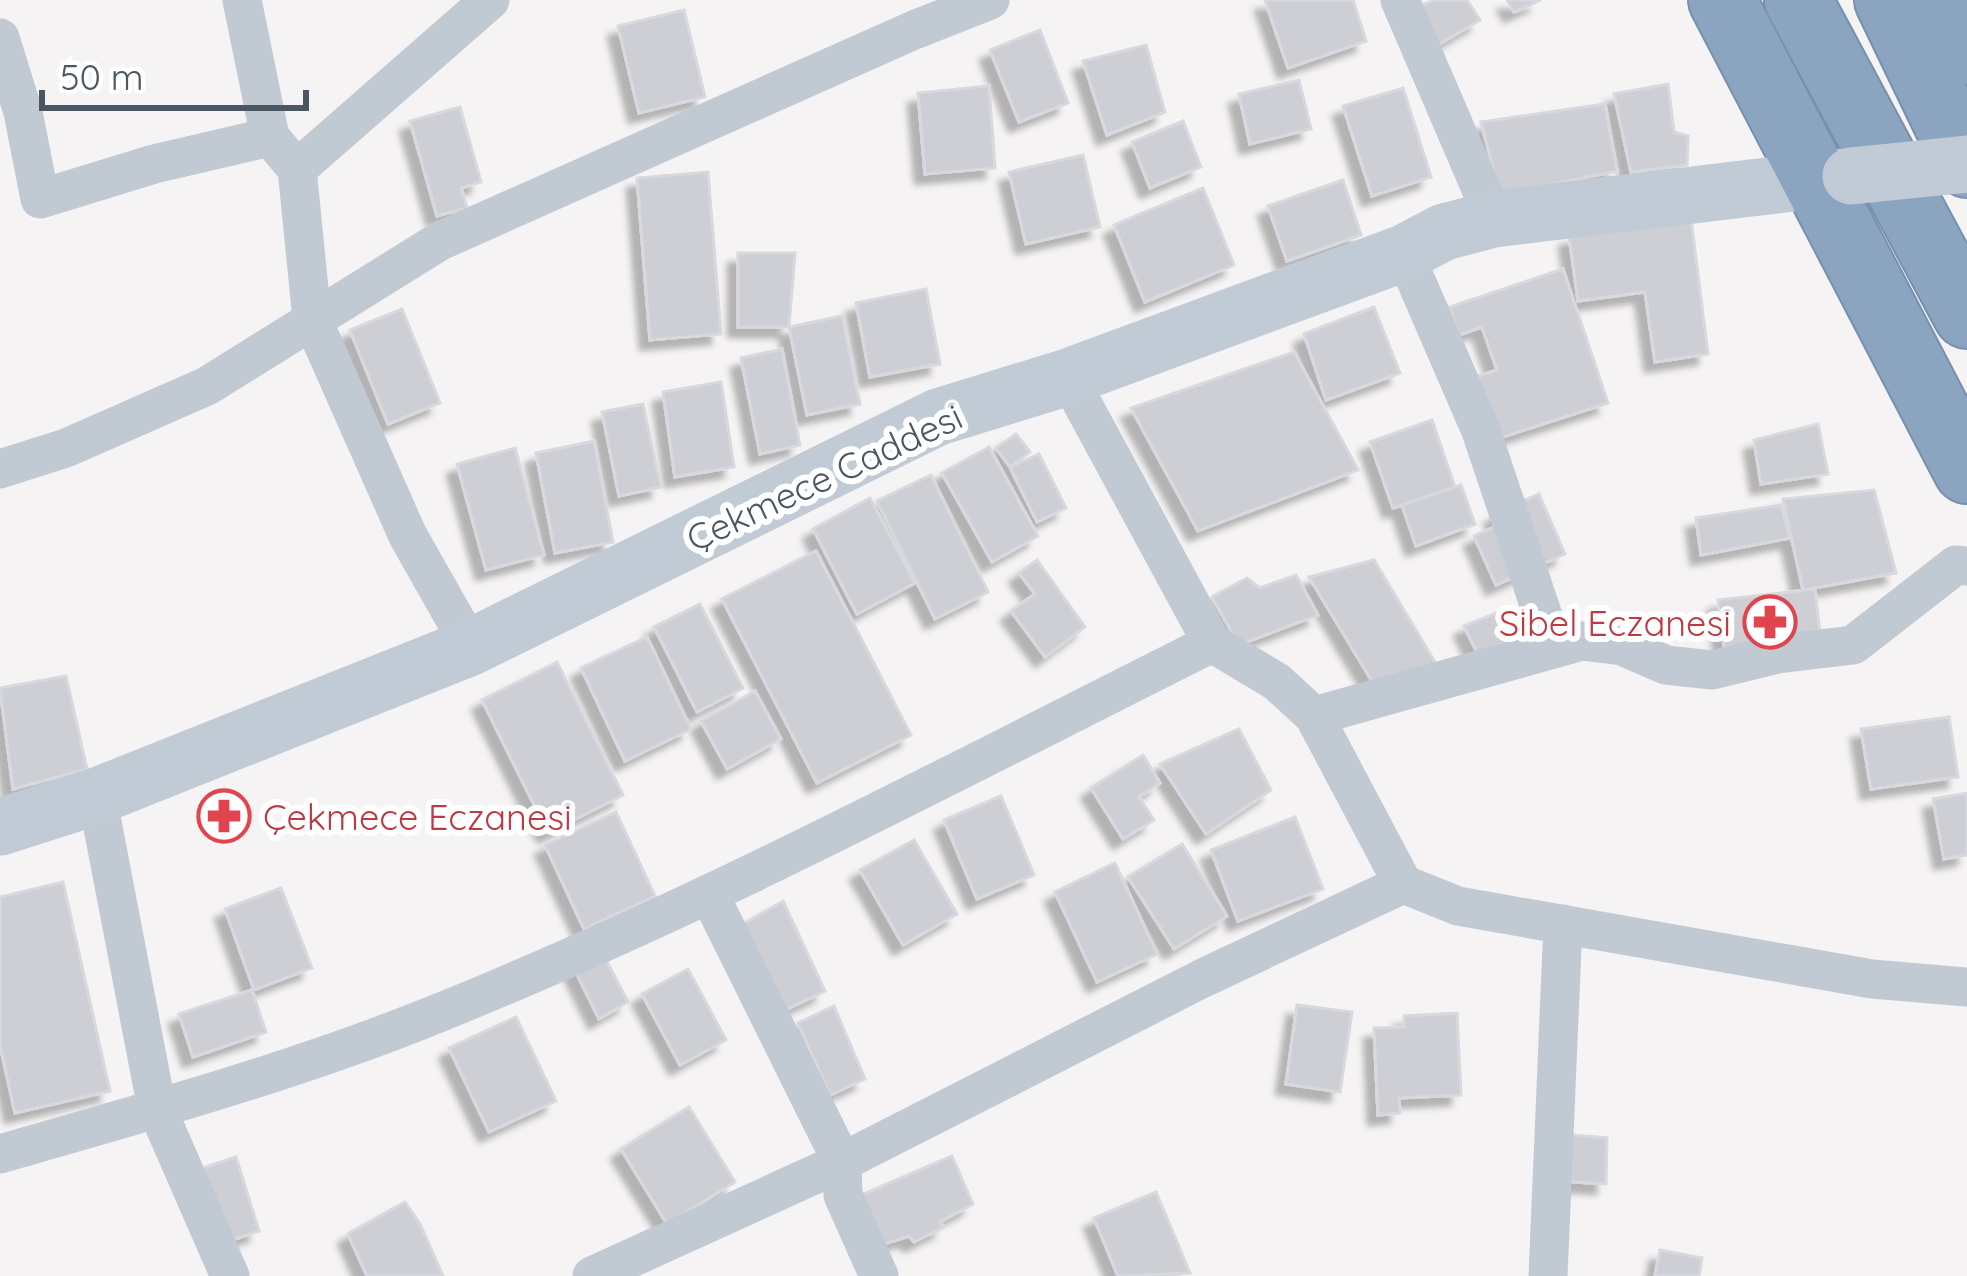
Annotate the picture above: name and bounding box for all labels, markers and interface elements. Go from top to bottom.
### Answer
scale bar [42,36,306,110]
text: 50 m [60,54,144,99]
street label: Çekmece Caddesi [679,393,969,561]
pharmacy icon: Sibel Eczanesi [1742,594,1798,650]
place label: Sibel Eczanesi [1499,600,1731,645]
pharmacy icon: Çekmece Eczanesi [196,788,252,844]
place label: Çekmece Eczanesi [263,794,572,839]

